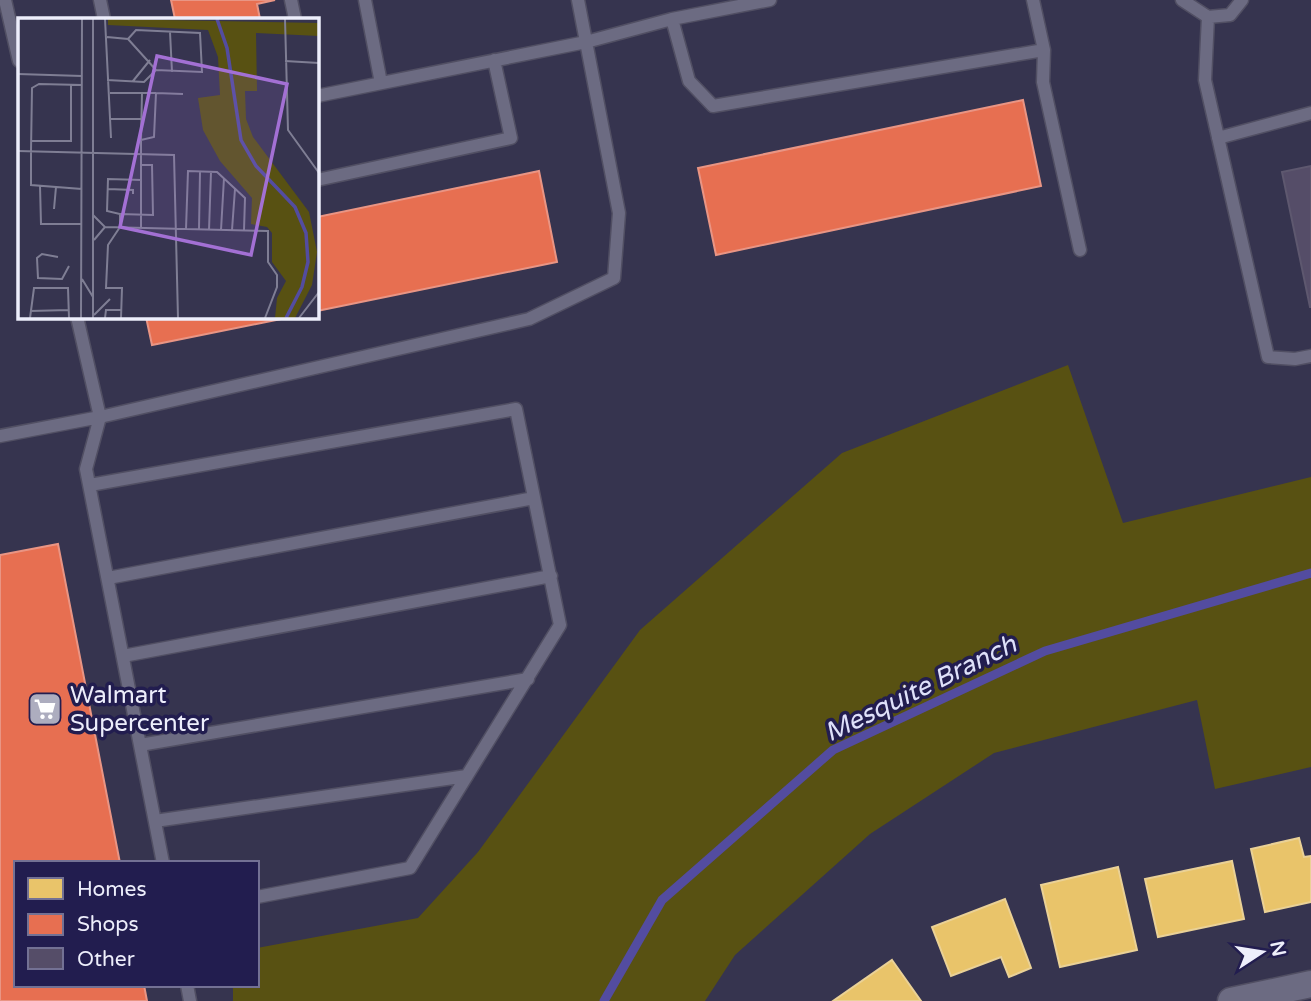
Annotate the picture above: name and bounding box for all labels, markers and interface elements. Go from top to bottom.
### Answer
inset map [18,18,318,318]
water label: Mesquite Branch [819,628,1022,748]
place label: Walmart Supercenter [70,681,210,738]
supermarket icon: Walmart Supercenter [26,690,64,728]
legend [14,861,259,987]
text: Homes [77,877,147,902]
text: Shops [77,912,139,937]
north arrow [1227,917,1297,987]
text: N [1265,939,1290,958]
text: Other [77,947,135,972]

